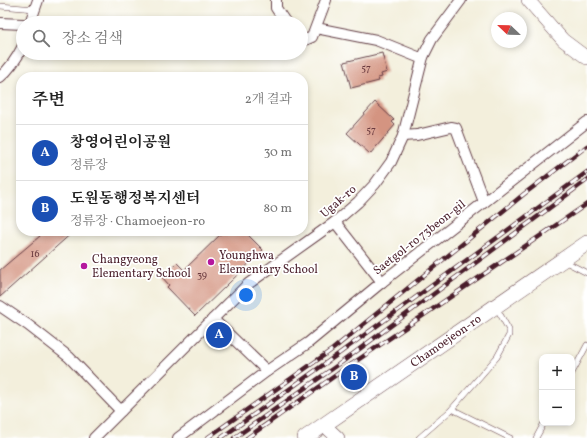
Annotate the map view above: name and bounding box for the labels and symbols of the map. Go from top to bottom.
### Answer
north arrow [491,12,527,48]
house number: 57 [361,61,371,75]
house number: 57 [366,123,376,137]
street label: Ugak-ro [317,182,360,222]
street label: Saetgol-ro 73beon-gil [370,196,469,279]
house number: 16 [31,247,39,261]
place label: Younghwa Elementary School [219,248,318,278]
place label: Changyeong Elementary School [92,252,191,282]
marker: Younghwa Elementary School [206,257,216,267]
marker: Changyeong Elementary School [79,261,89,271]
house number: 39 [197,268,207,282]
your location [236,285,256,305]
street label: Chamoejeon-ro [408,311,485,372]
pin: A [206,320,232,350]
pin: B [341,362,367,392]

